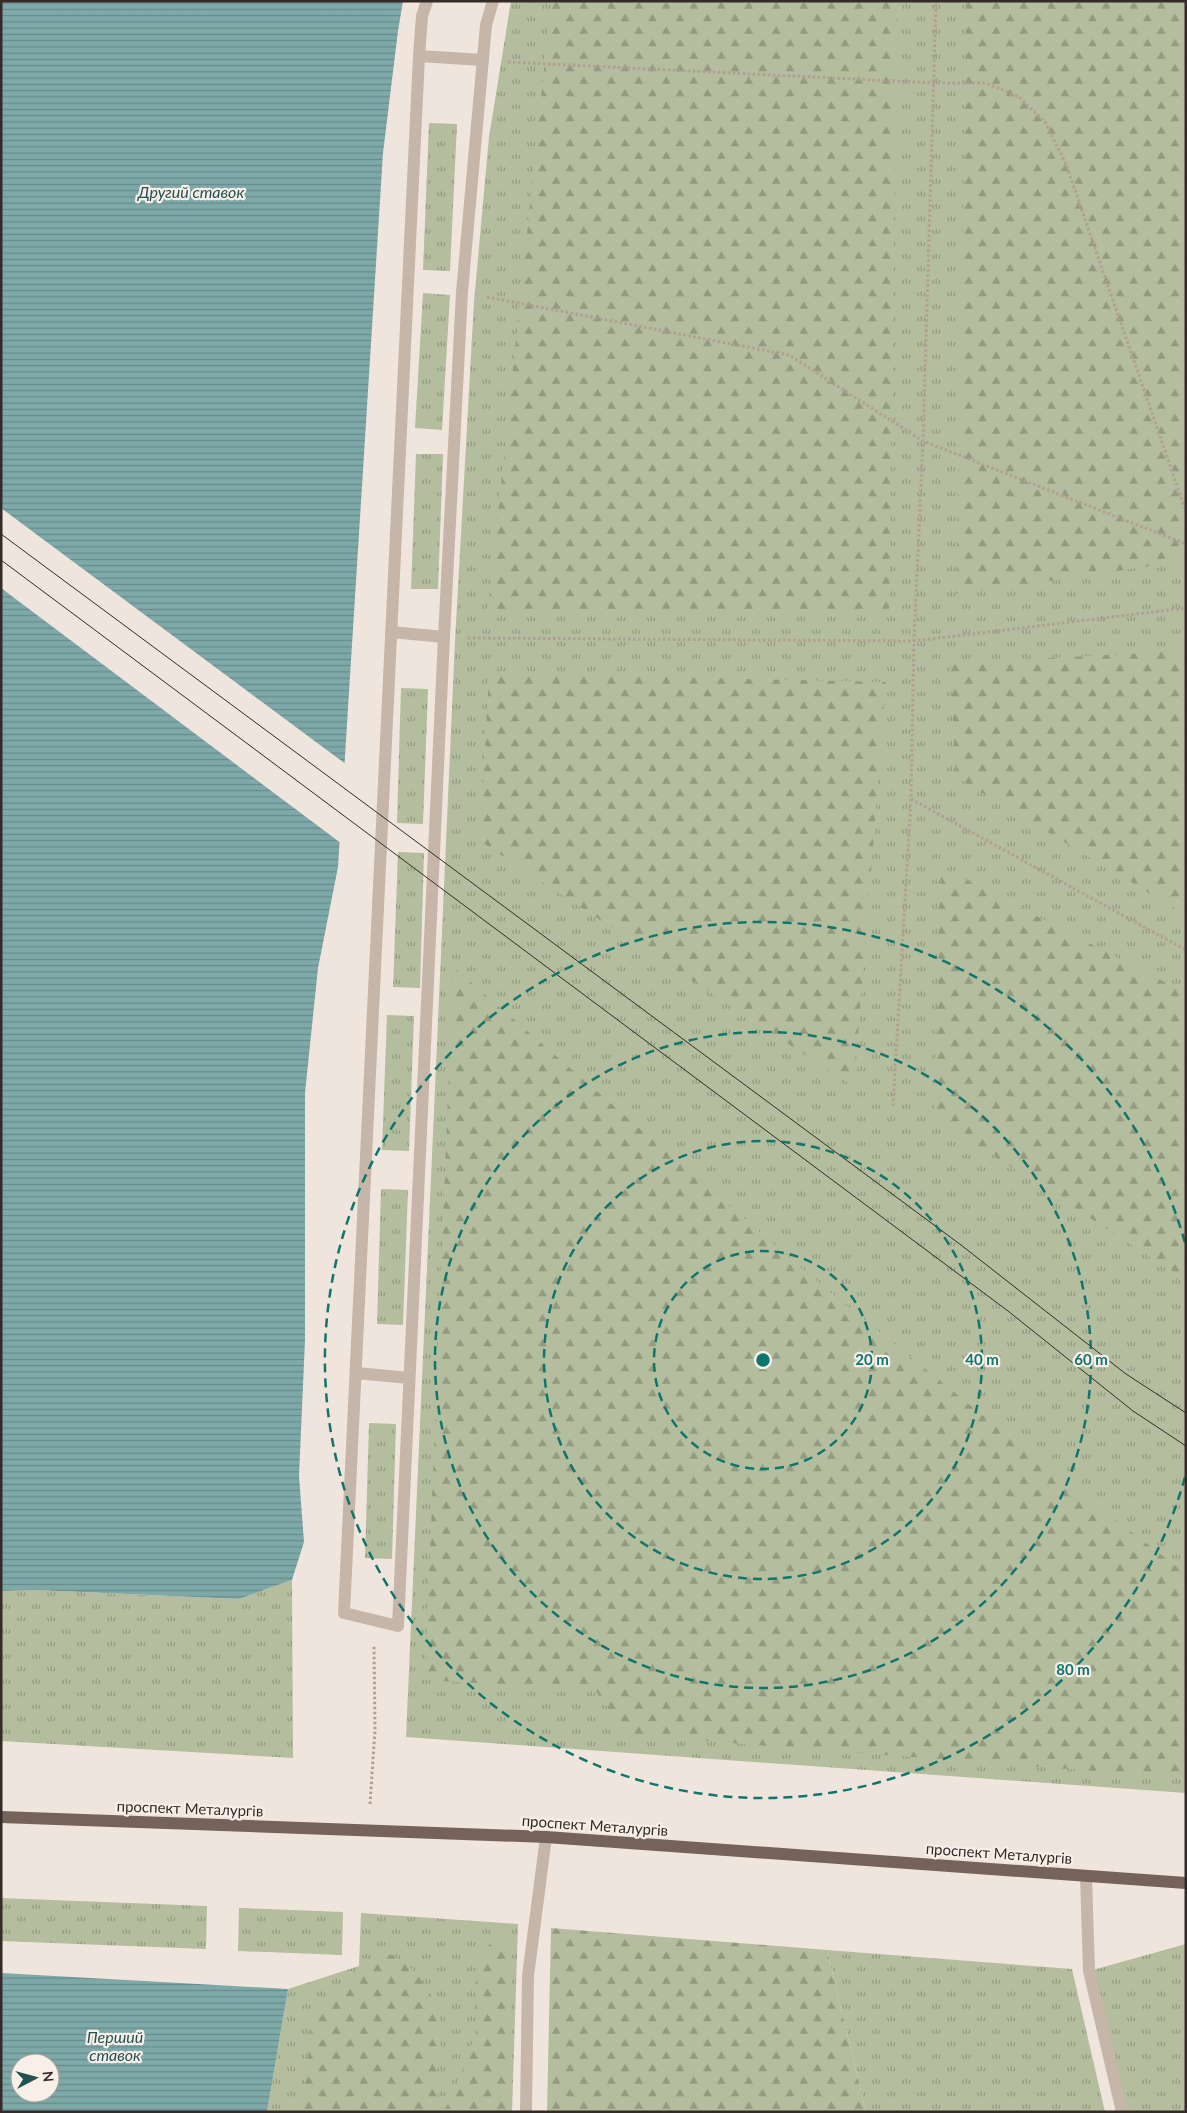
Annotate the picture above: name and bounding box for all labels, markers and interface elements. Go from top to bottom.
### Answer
water label: Другий ставок [137,182,244,201]
text: 20 m [855,1350,889,1368]
text: 40 m [965,1350,999,1368]
text: 60 m [1074,1350,1108,1368]
centre of rings [754,1351,772,1369]
text: 80 m [1056,1660,1090,1678]
street label: проспект Металургів [116,1796,264,1820]
street label: проспект Металургів [521,1811,669,1839]
street label: проспект Металургів [925,1839,1073,1867]
water label: Перший ставок [87,2027,143,2064]
north arrow [10,2053,60,2103]
text: N [39,2070,57,2083]

